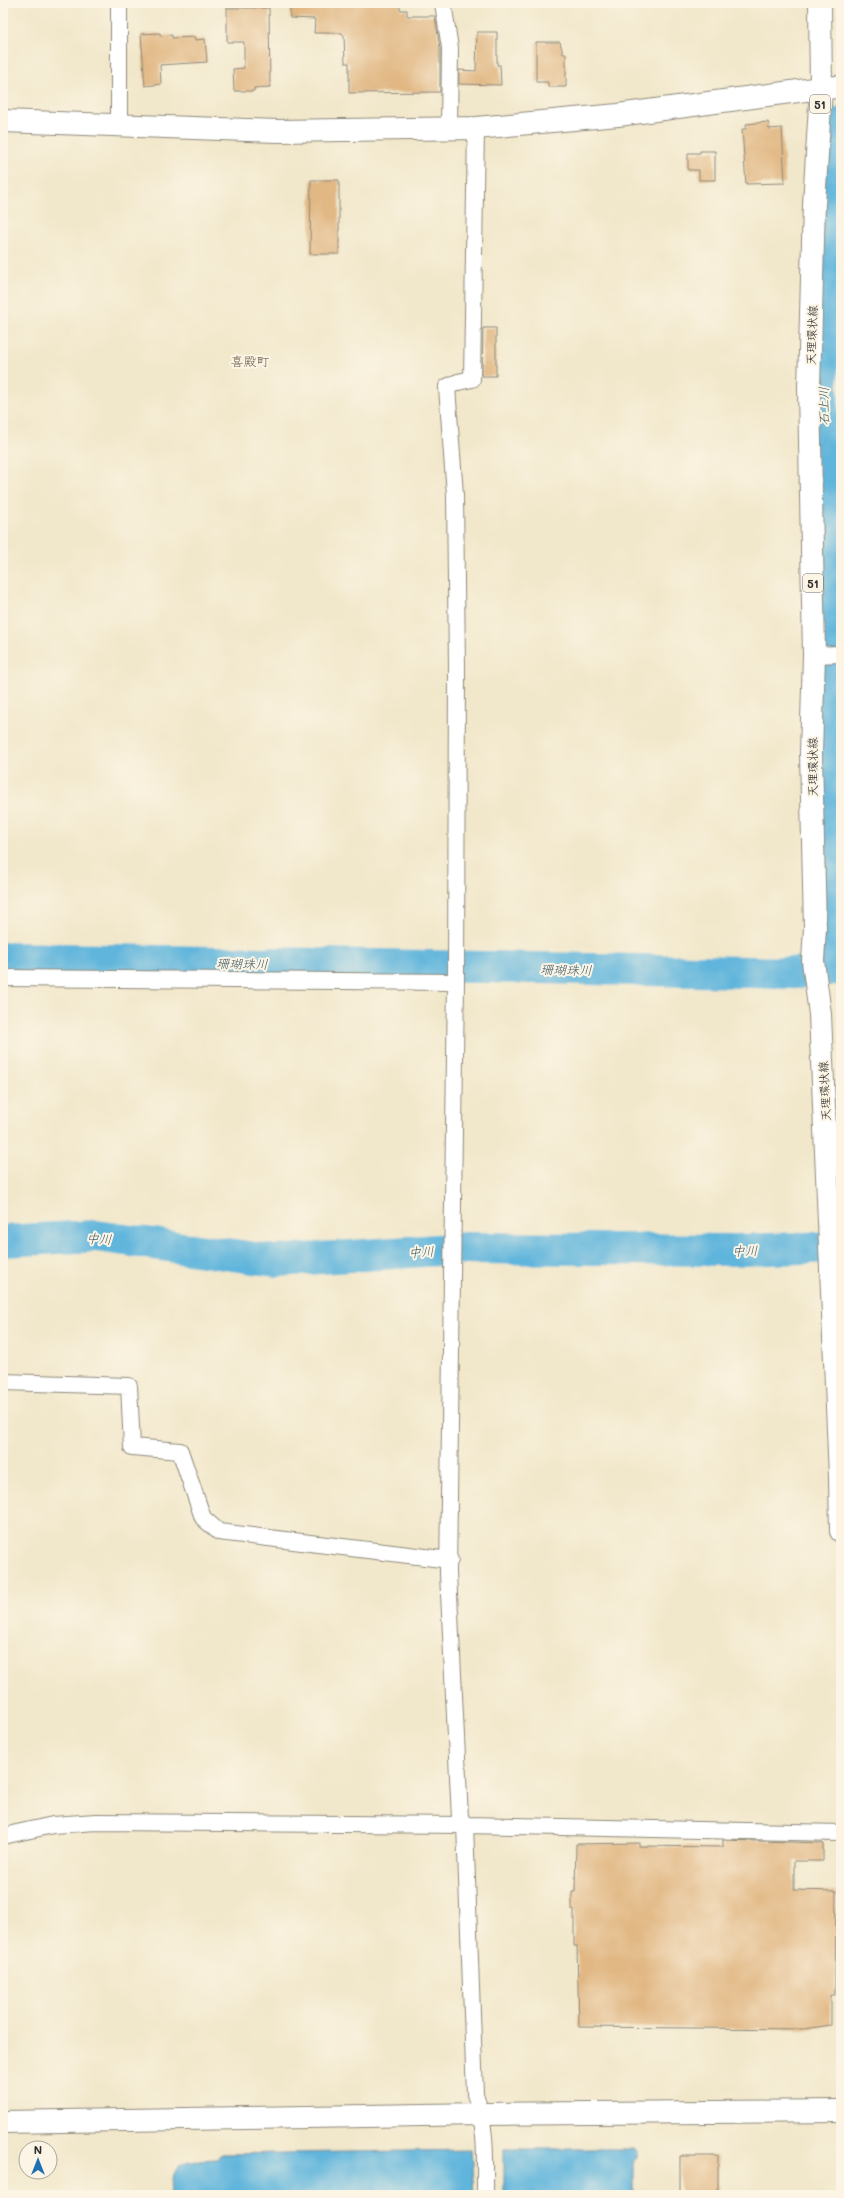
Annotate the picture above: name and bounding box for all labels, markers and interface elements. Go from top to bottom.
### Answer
road number: 51 [810,95,830,113]
street label: 天理環状線 [802,305,820,365]
district label: 喜殿町 [230,352,270,369]
water label: 石上川 [814,386,832,426]
road number: 51 [803,574,823,592]
street label: 天理環状線 [804,737,820,797]
water label: 珊瑚珠川 [216,954,268,972]
water label: 珊瑚珠川 [540,960,592,978]
street label: 天理環状線 [814,1061,834,1121]
water label: 中川 [86,1229,112,1247]
water label: 中川 [732,1241,758,1259]
water label: 中川 [407,1242,435,1260]
north arrow [18,2140,58,2180]
text: N [34,2142,42,2157]

